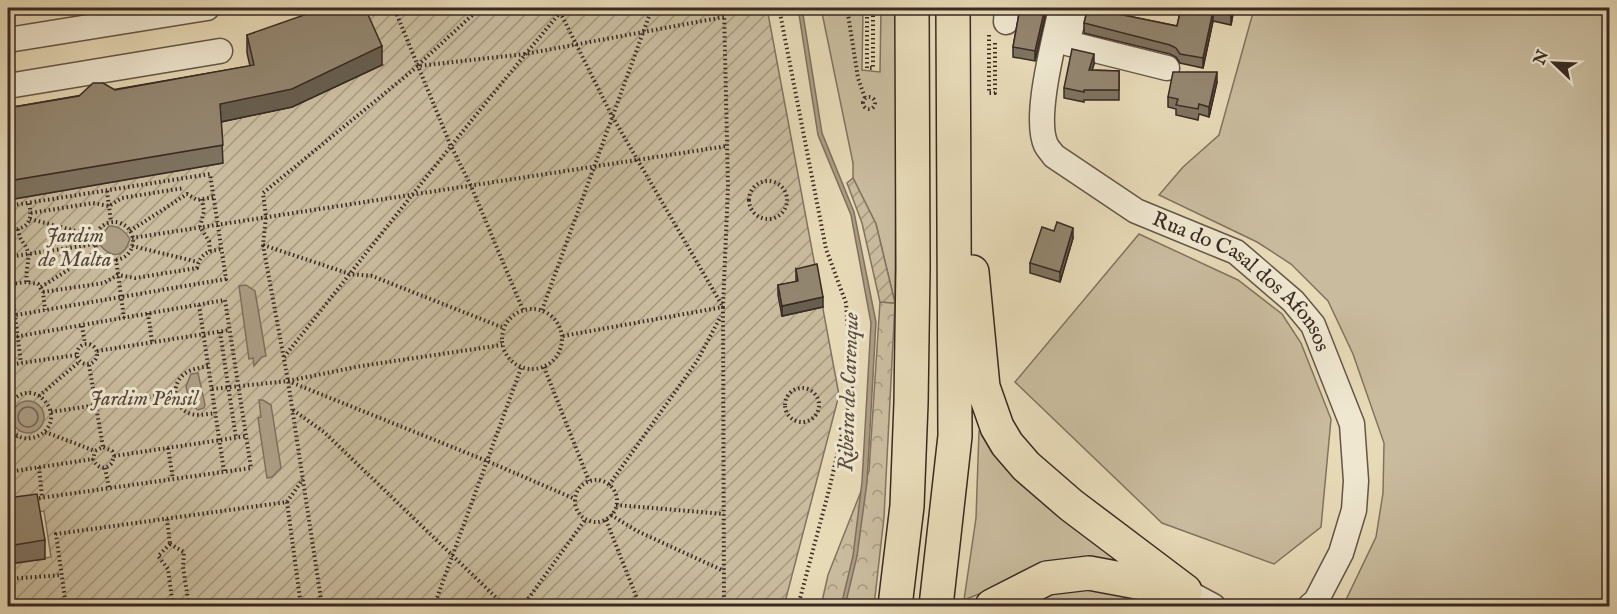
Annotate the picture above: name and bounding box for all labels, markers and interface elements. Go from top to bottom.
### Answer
north arrow [1524,33,1584,93]
text: N [1530,47,1554,69]
street label: Rua do Casal dos Afonsos [1148,206,1336,356]
park label: Jardim de Malta [38,223,111,274]
water label: Ribeira de Carenque [832,311,866,472]
park label: Jardim Pênsil [90,386,200,413]

